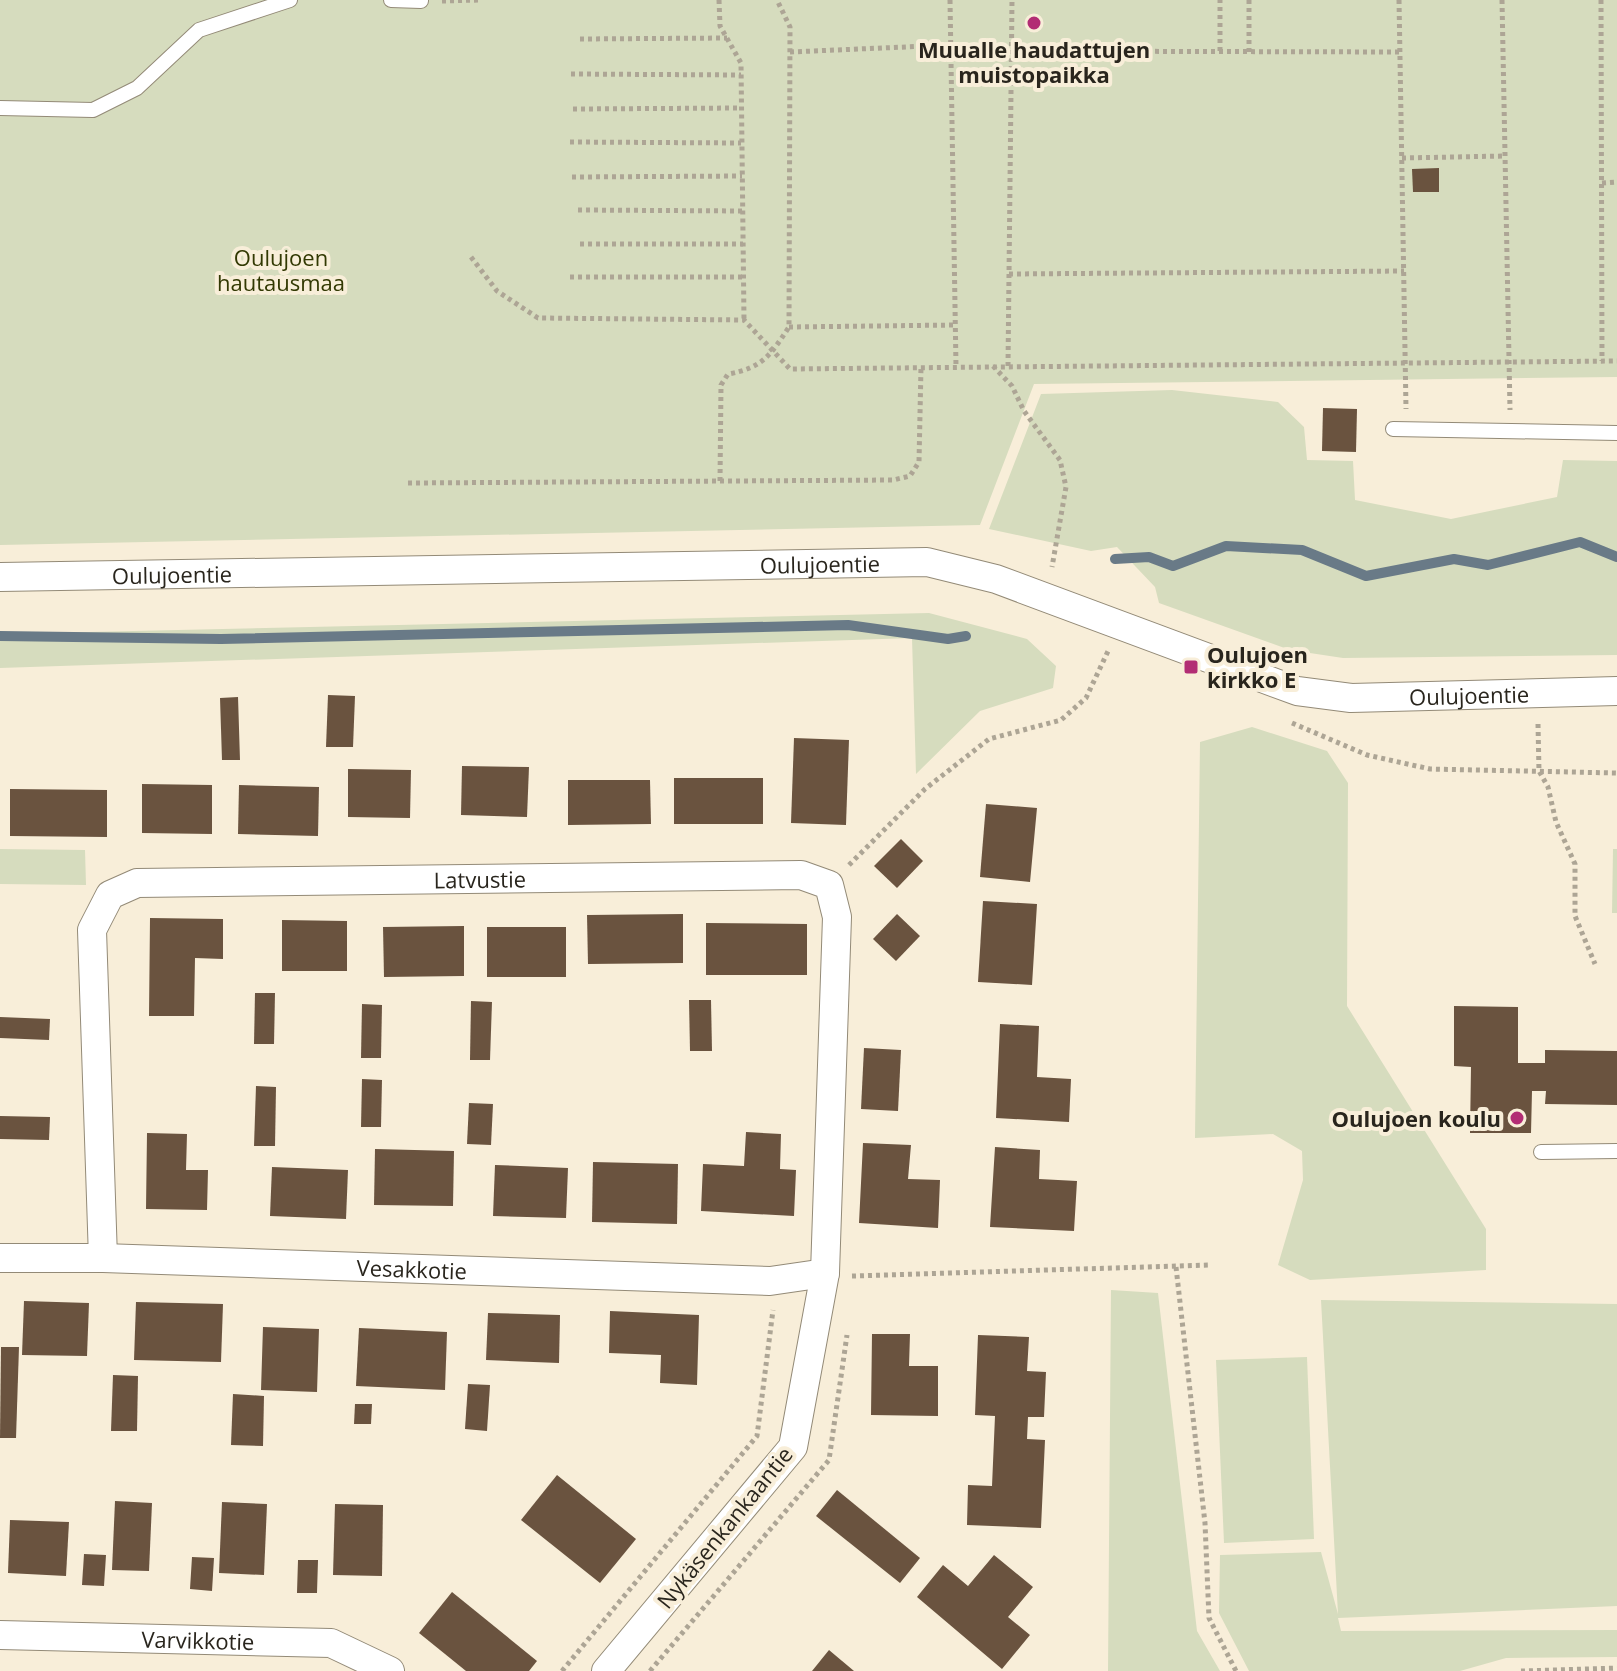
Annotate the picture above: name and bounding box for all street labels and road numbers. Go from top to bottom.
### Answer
street label: Oulujoentie [760,548,880,580]
street label: Oulujoentie [112,558,232,590]
street label: Oulujoentie [1409,678,1530,711]
street label: Latvustie [434,863,526,894]
street label: Vesakkotie [356,1252,467,1286]
street label: Nykäsenkankaantie [649,1440,799,1614]
street label: Varvikkotie [141,1623,255,1656]

